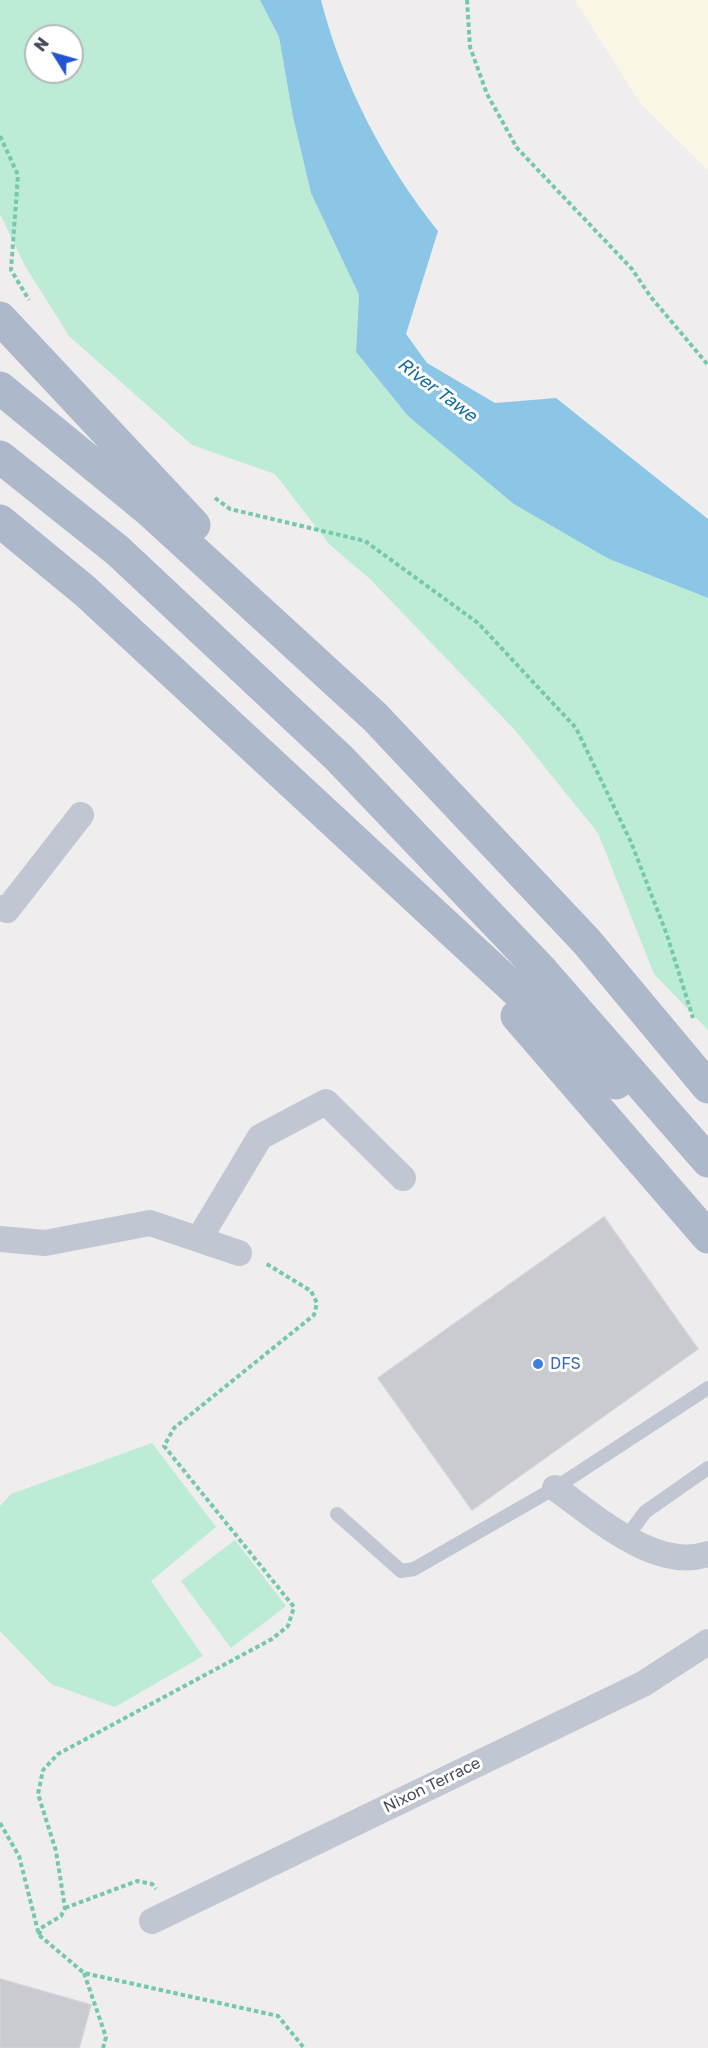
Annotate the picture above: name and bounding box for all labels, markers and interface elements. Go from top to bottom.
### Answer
north arrow [24,24,84,84]
text: N [30,33,53,55]
water label: River Tawe [393,353,481,427]
place label: DFS [550,1354,581,1374]
marker: DFS [531,1357,545,1371]
street label: Nixon Terrace [380,1753,484,1817]

